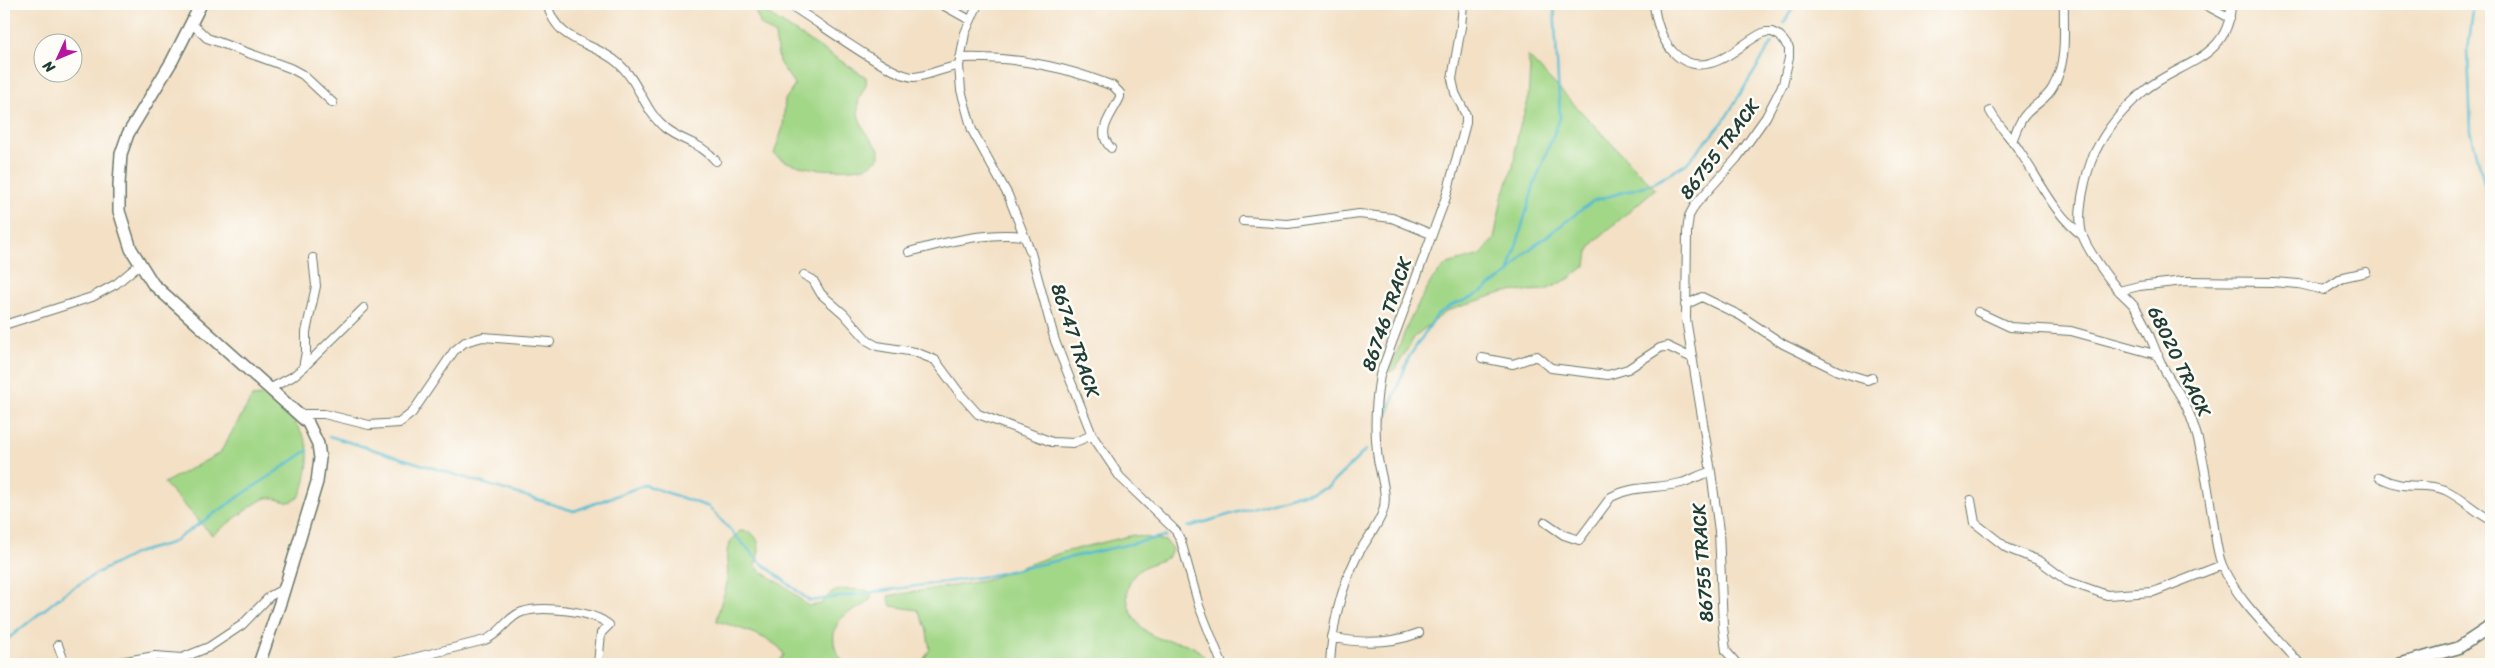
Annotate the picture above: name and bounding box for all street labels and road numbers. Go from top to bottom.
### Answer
street label: 86755 TRACK [1670,91,1769,207]
street label: 86746 TRACK [1352,252,1422,375]
street label: 86747 TRACK [1042,279,1110,403]
street label: 68020 TRACK [2138,300,2221,424]
street label: 86755 TRACK [1682,501,1723,623]

